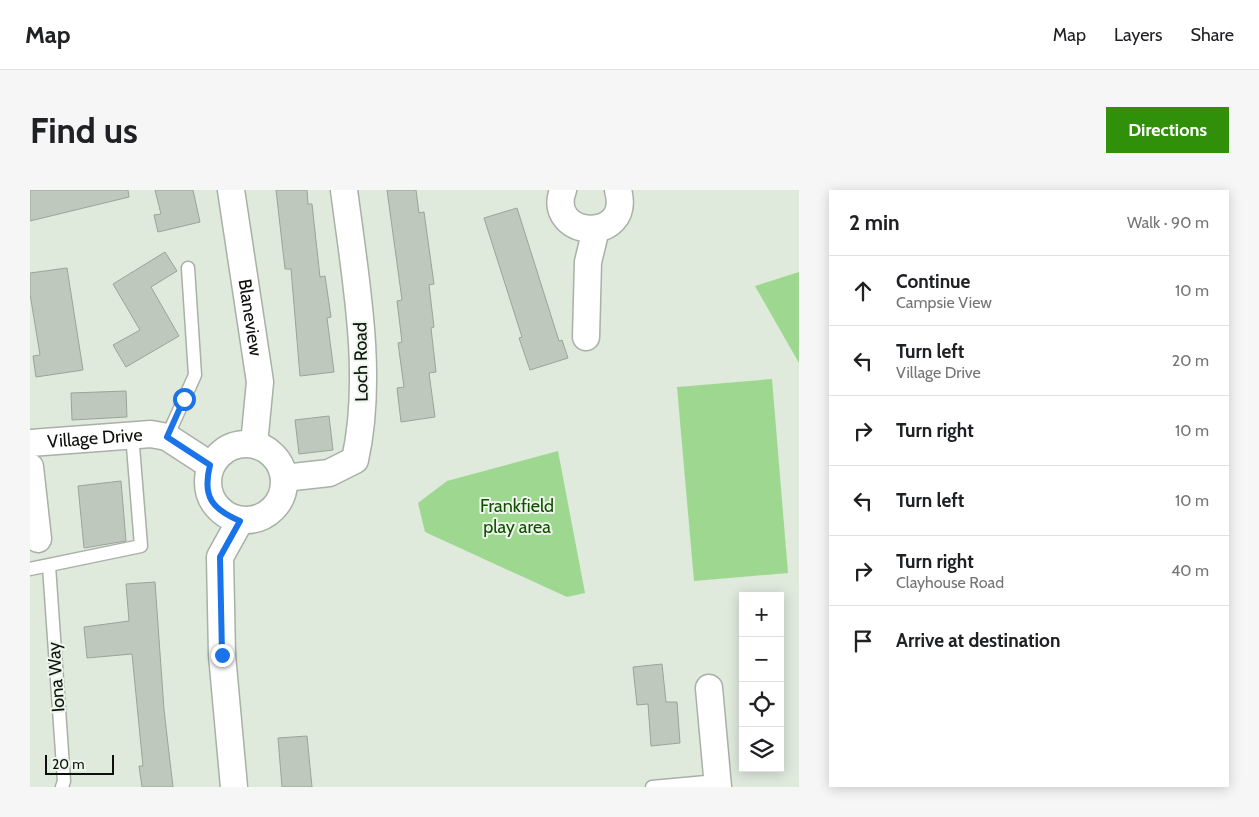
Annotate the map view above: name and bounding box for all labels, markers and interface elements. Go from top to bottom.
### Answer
text: Map [25,20,71,49]
text: Map [1053,24,1086,46]
text: Layers [1114,24,1163,46]
text: Share [1191,24,1234,46]
button: Directions [1106,107,1229,153]
text: Find us [30,109,138,152]
text: 2 min [849,210,900,235]
text: Walk · 90 m [1127,213,1209,232]
text: Continue [896,270,970,293]
street label: Blaneview [234,277,267,358]
icon: ahead [849,277,877,305]
text: 10 m [1175,281,1209,300]
text: Campsie View [896,293,992,312]
street label: Loch Road [349,322,373,402]
text: Turn left [896,340,964,363]
icon: left [849,347,877,375]
text: 20 m [1172,351,1209,370]
text: Village Drive [896,363,981,382]
route start [173,388,196,411]
icon: right [849,417,877,445]
text: Turn right [896,419,974,442]
text: 10 m [1175,421,1209,440]
street label: Village Drive [46,424,143,453]
icon: left [849,487,877,515]
text: Turn left [896,489,964,512]
text: 10 m [1175,491,1209,510]
park label: Frankfield play area [480,495,554,538]
text: Turn right [896,550,974,573]
icon: right [849,557,877,585]
text: 40 m [1171,561,1209,580]
text: Clayhouse Road [896,573,1004,592]
map controls [739,592,784,772]
button: + [739,592,784,637]
icon: arrive [849,627,877,655]
text: Arrive at destination [896,629,1060,652]
button: − [739,637,784,682]
street label: Iona Way [43,641,69,713]
route end [211,644,234,667]
button: locate [739,682,784,727]
button: layers [739,727,784,772]
scale bar [45,752,114,775]
text: 20 m [52,755,85,773]

